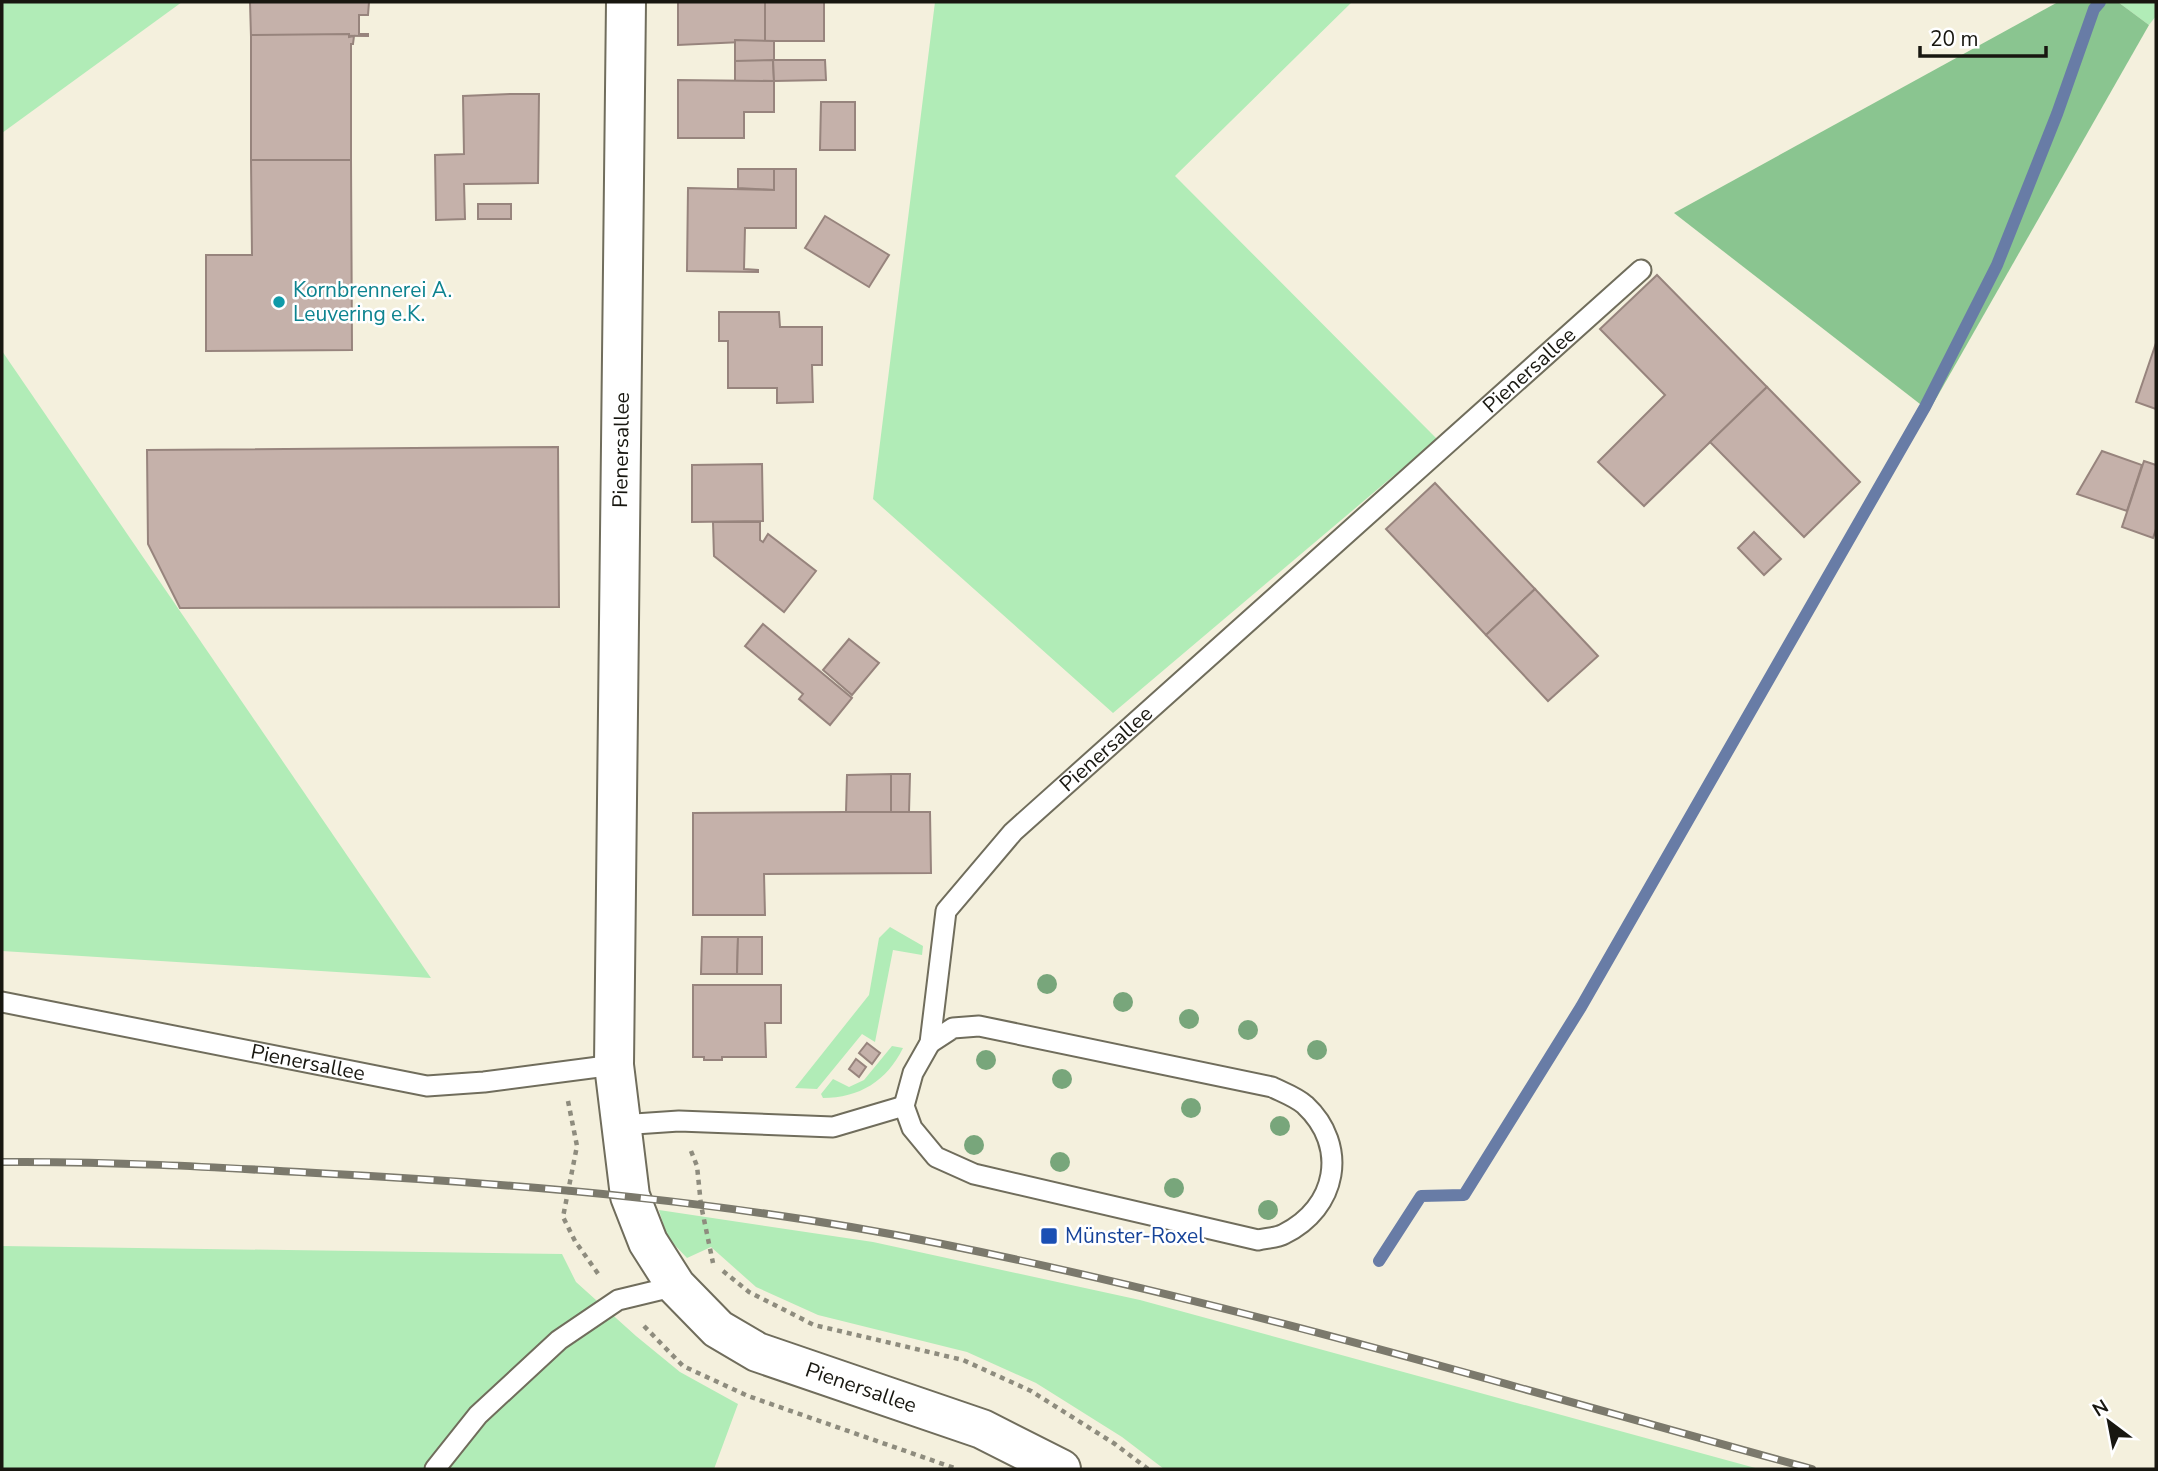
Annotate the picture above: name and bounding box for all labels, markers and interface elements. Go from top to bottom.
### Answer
scale bar [1920,14,2046,58]
text: 20 m [1930,25,1979,53]
place label: Kornbrennerei A. Leuvering e.K. [293,276,452,328]
marker: Kornbrennerei A. Leuvering e.K. [271,294,287,310]
street label: Pienersallee [1477,321,1582,419]
street label: Pienersallee [606,392,636,508]
street label: Pienersallee [1053,700,1158,798]
street label: Pienersallee [249,1038,368,1087]
place label: Münster-Roxel [1065,1222,1205,1250]
marker: Münster-Roxel [1039,1226,1059,1246]
street label: Pienersallee [802,1356,920,1420]
north arrow [2074,1387,2144,1457]
text: N [2088,1394,2113,1423]

